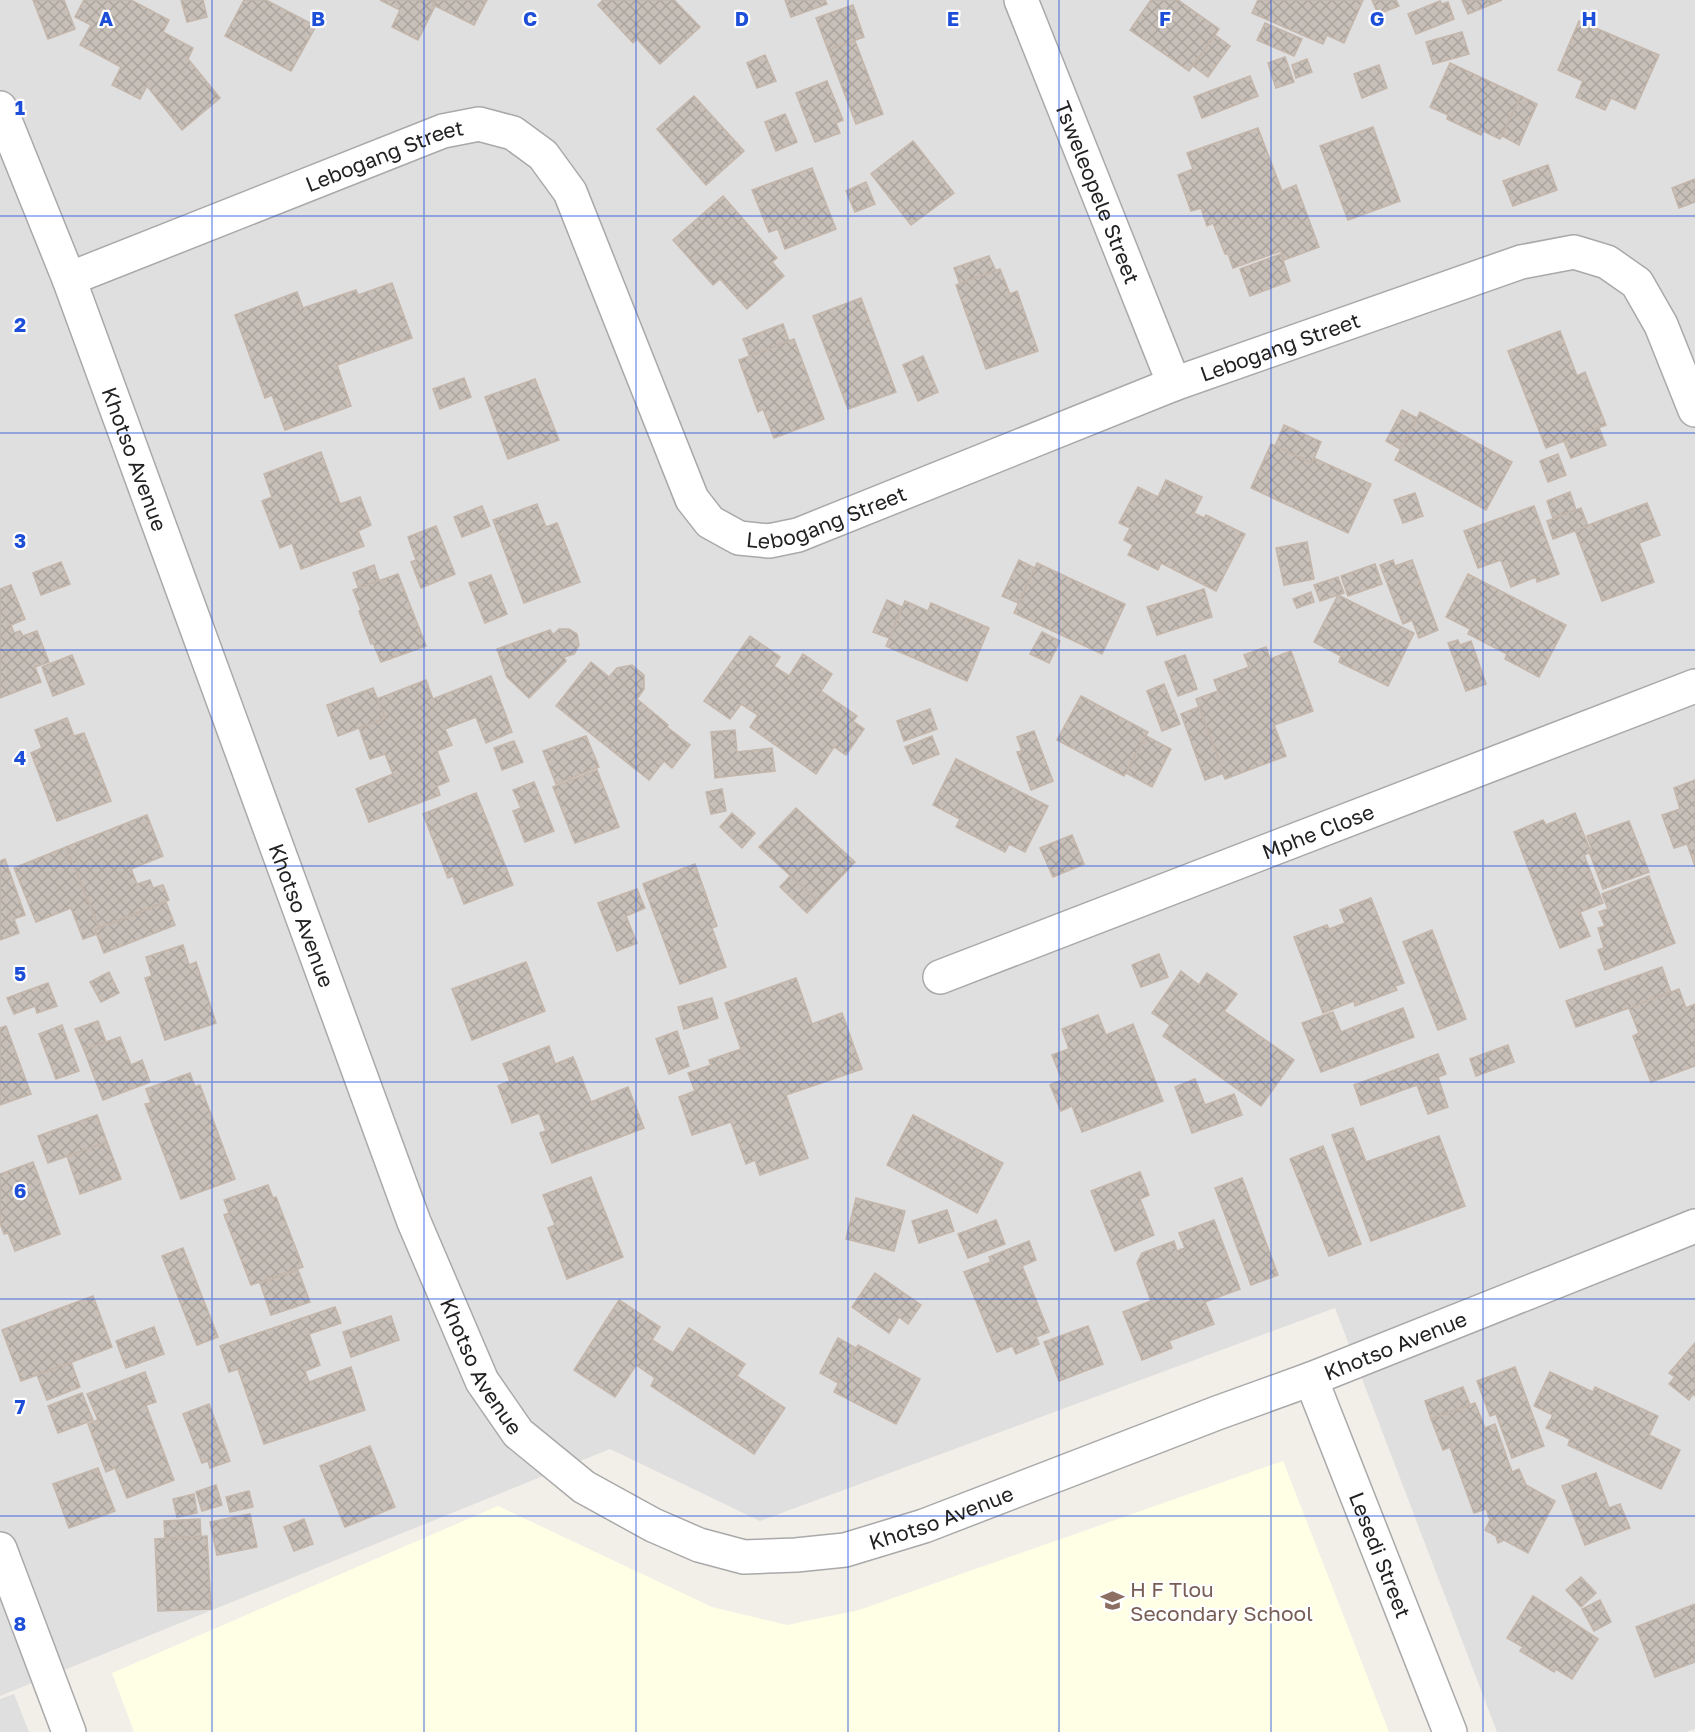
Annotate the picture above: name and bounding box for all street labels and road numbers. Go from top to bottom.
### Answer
street label: Tsweleopele Street [1050,97,1146,287]
street label: Lebogang Street [302,114,466,197]
street label: Lebogang Street [1197,307,1363,387]
street label: Khotso Avenue [97,383,173,535]
street label: Lebogang Street [745,480,910,554]
street label: Mphe Close [1258,798,1378,865]
street label: Khotso Avenue [264,840,340,991]
street label: Khotso Avenue [435,1294,528,1440]
street label: Khotso Avenue [1320,1305,1470,1386]
street label: Khotso Avenue [866,1480,1017,1555]
street label: Lesedi Street [1344,1488,1417,1622]

